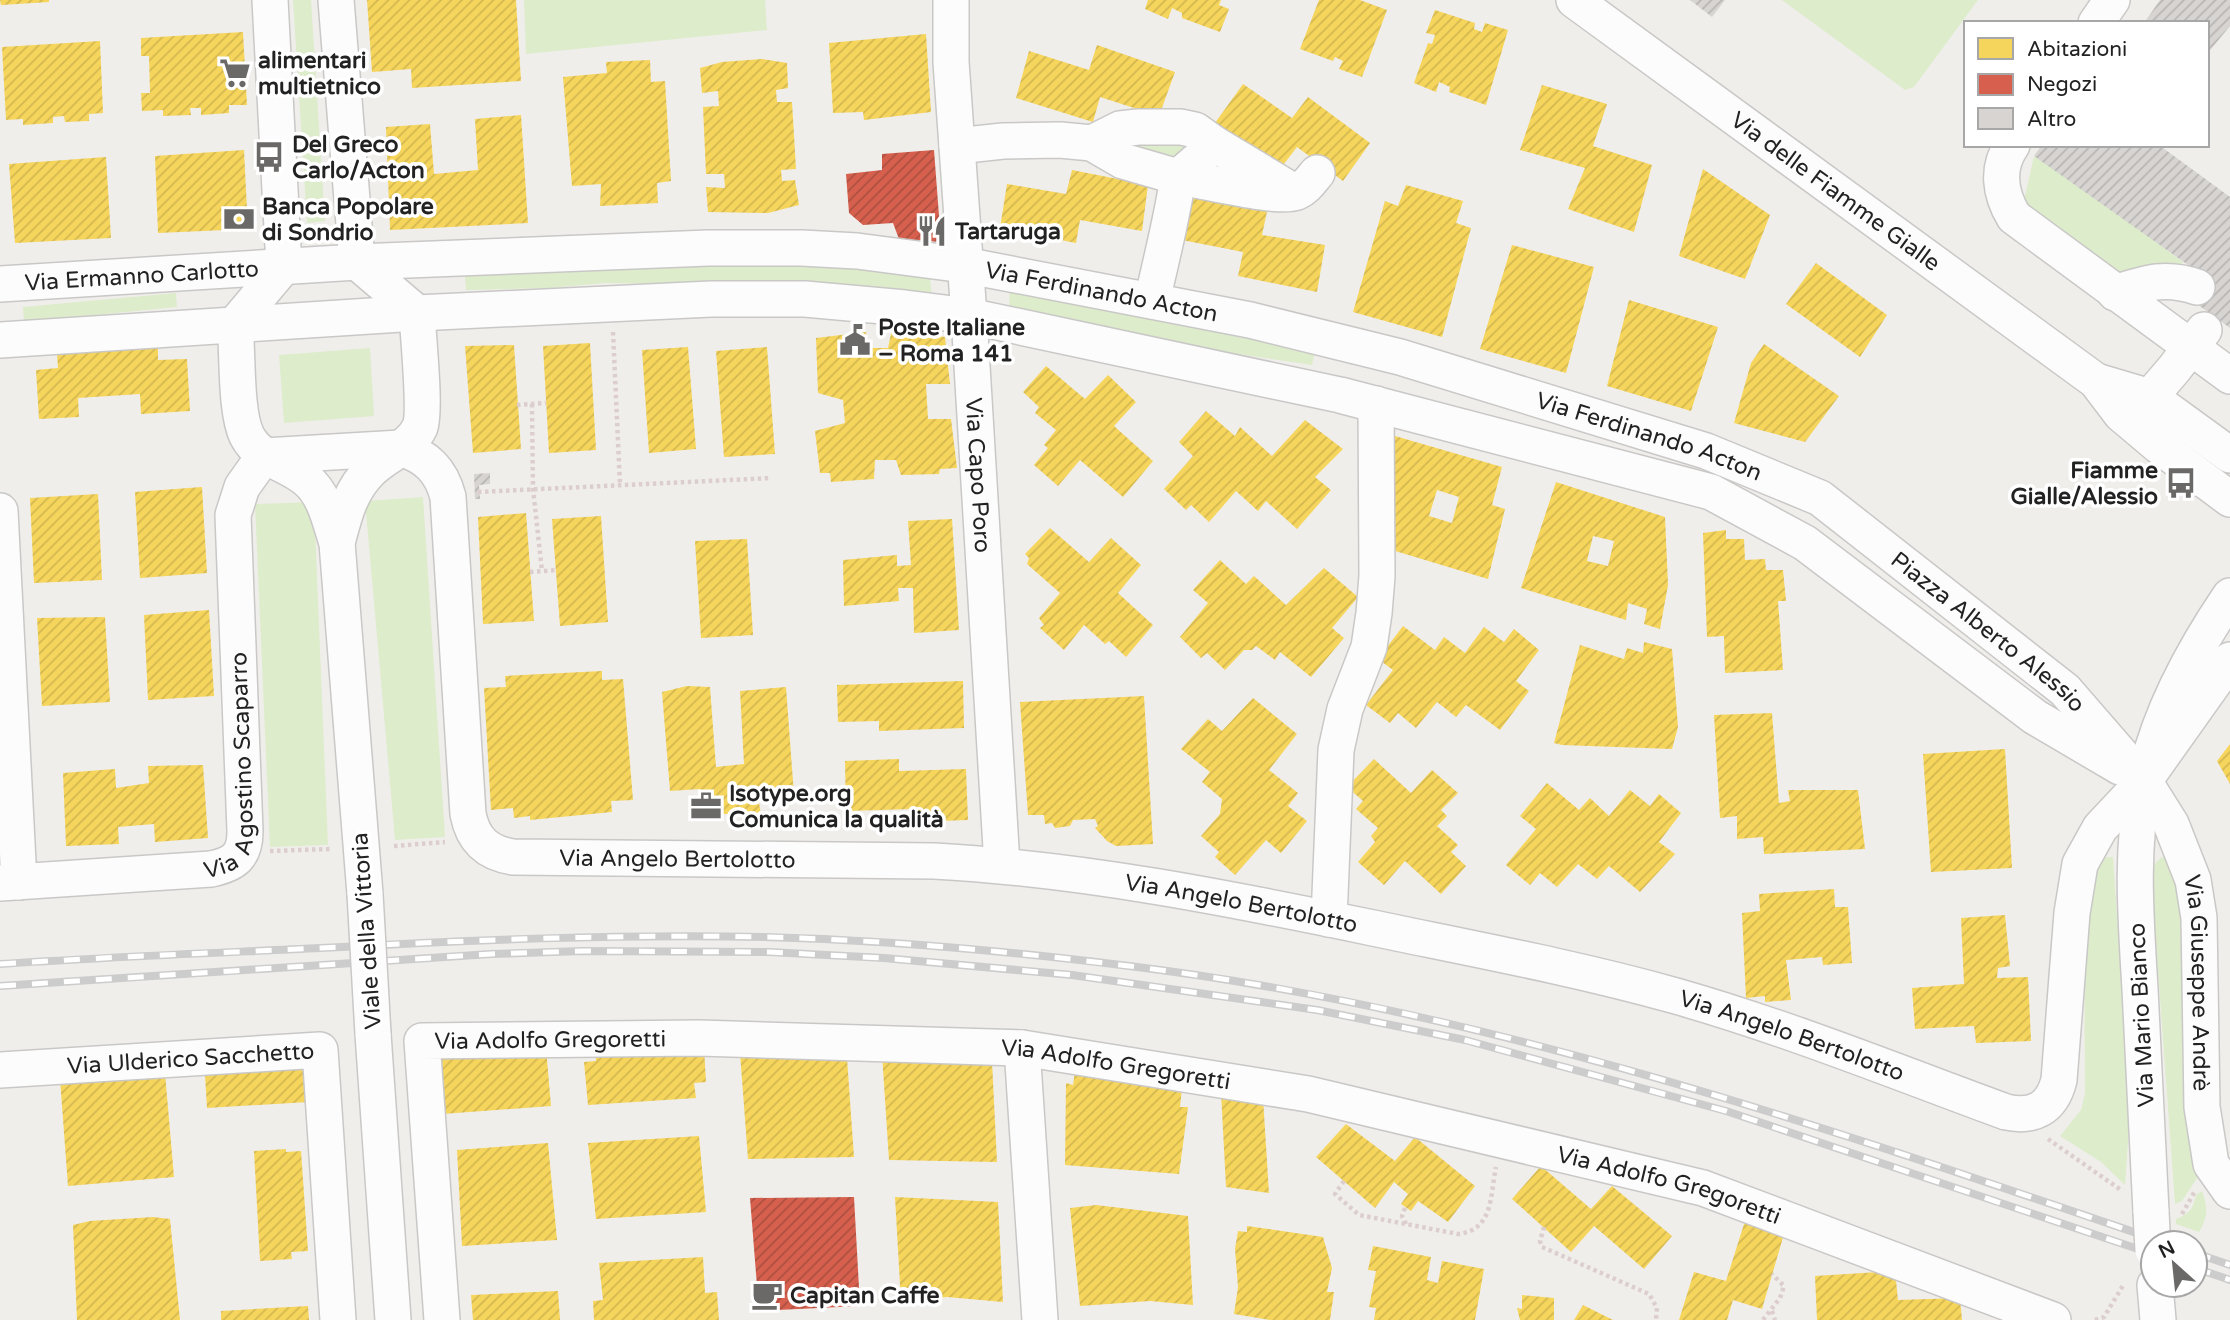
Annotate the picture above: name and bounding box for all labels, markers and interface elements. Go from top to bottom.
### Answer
legend [1964,21,2209,147]
text: Abitazioni [2027,37,2127,62]
place label: alimentari multietnico [258,47,381,101]
supermarket icon: alimentari multietnico [218,56,252,90]
text: Negozi [2027,72,2097,97]
street label: Via delle Fiamme Gialle [1725,106,1945,278]
text: Altro [2027,107,2076,132]
place label: Del Greco Carlo/Acton [292,131,425,185]
bus stop icon: Del Greco Carlo/Acton [252,140,286,174]
place label: Banca Popolare di Sondrio [262,193,434,247]
bank icon: Banca Popolare di Sondrio [222,202,256,236]
restaurant icon: Tartaruga [915,214,949,248]
place label: Tartaruga [954,218,1061,246]
street label: Via Ermanno Carlotto [24,255,260,297]
street label: Via Ferdinando Acton [983,256,1220,329]
place label: Poste Italiane – Roma 141 [878,314,1025,368]
public building icon: Poste Italiane – Roma 141 [838,323,872,357]
street label: Via Ferdinando Acton [1532,387,1766,488]
street label: Via Capo Poro [959,397,996,554]
place label: Fiamme Gialle/Alessio [2010,457,2158,511]
bus stop icon: Fiamme Gialle/Alessio [2164,466,2198,500]
street label: Piazza Alberto Alessio [1885,546,2091,718]
street label: Via Agostino Scaparro [201,652,260,885]
place label: Isotype.org Comunica la qualità [729,780,944,834]
office icon: Isotype.org Comunica la qualità [689,789,723,823]
street label: Viale della Vittoria [346,832,388,1030]
street label: Via Angelo Bertolotto [559,844,796,875]
street label: Via Angelo Bertolotto [1123,869,1360,939]
street label: Via Giuseppe Andrè [2177,873,2215,1091]
street label: Via Mario Bianco [2123,922,2161,1108]
street label: Via Angelo Bertolotto [1676,985,1908,1088]
street label: Via Adolfo Gregoretti [434,1025,666,1056]
street label: Via Adolfo Gregoretti [1001,1034,1232,1096]
street label: Via Ulderico Sacchetto [66,1037,315,1081]
street label: Via Adolfo Gregoretti [1554,1141,1785,1231]
north arrow [2139,1229,2209,1299]
text: N [2155,1236,2179,1263]
cafe icon: Capitan Caffe [750,1278,784,1312]
place label: Capitan Caffe [790,1282,940,1310]

